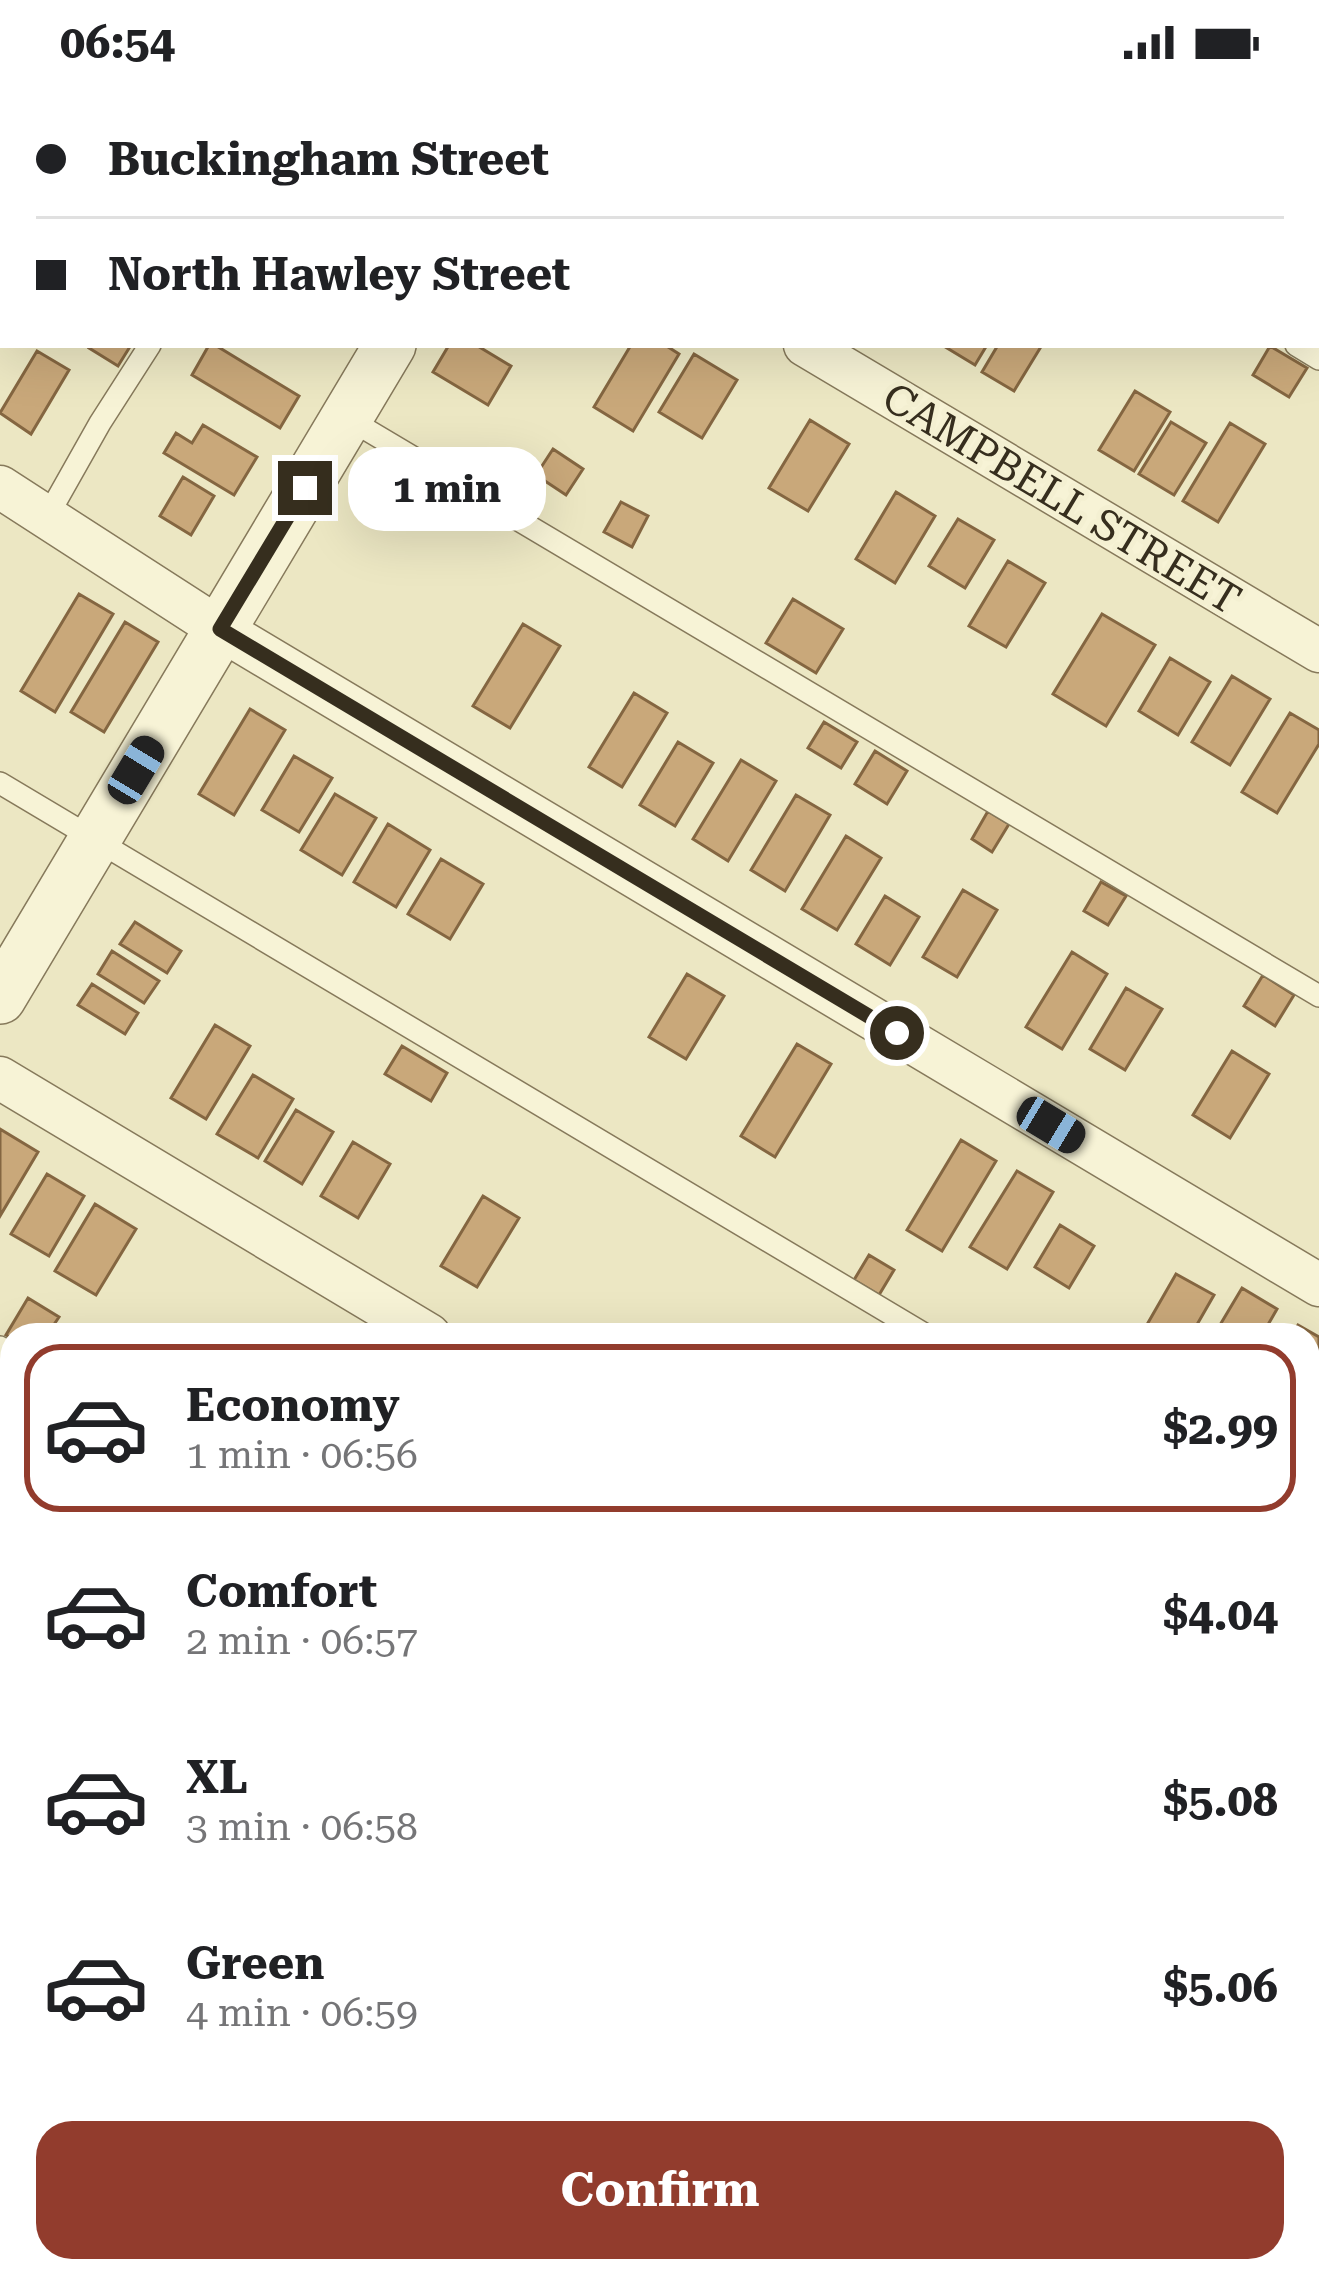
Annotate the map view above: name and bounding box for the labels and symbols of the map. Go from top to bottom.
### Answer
street label: CAMPBELL STREET [874,372,1249,625]
callout: 1 min [347,446,545,530]
route end [278,461,332,515]
car [102,730,170,810]
route start [870,1006,924,1060]
car [1011,1091,1091,1159]

